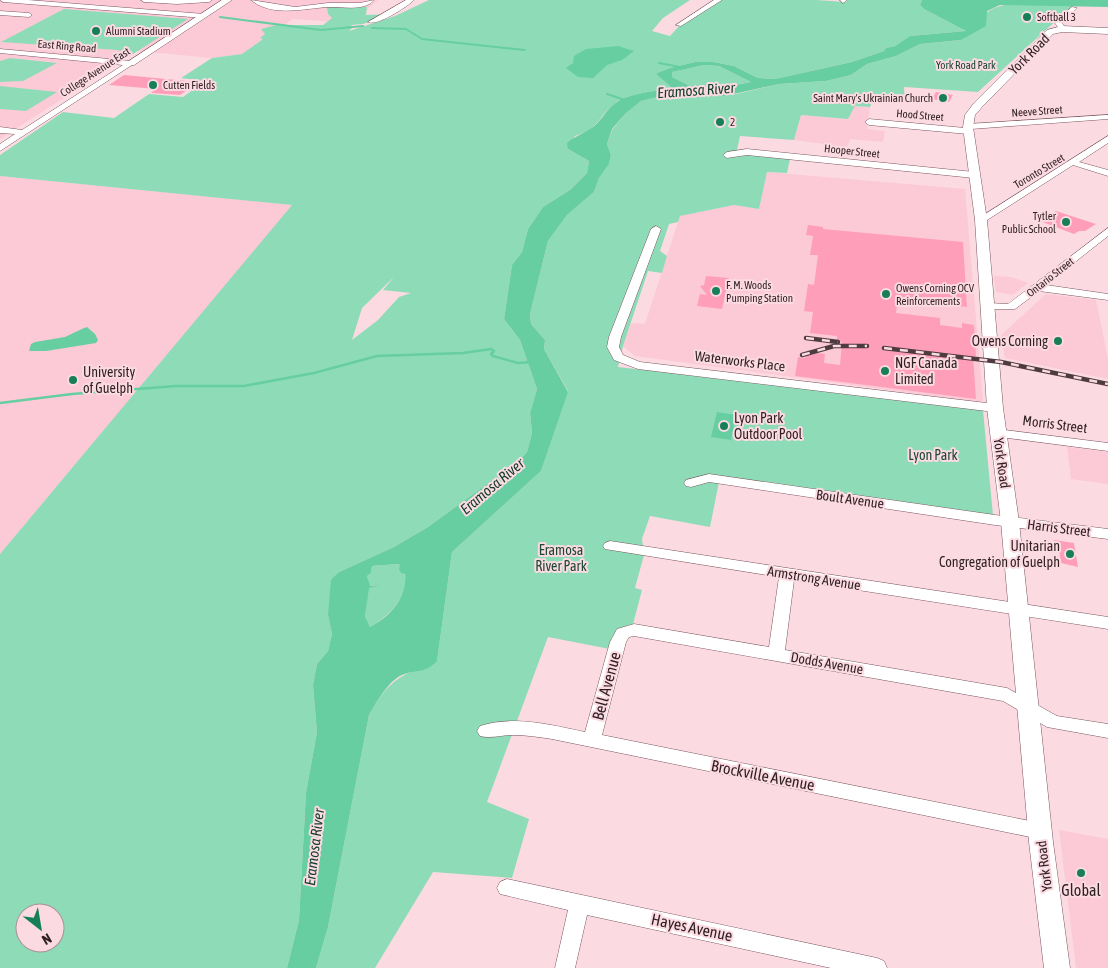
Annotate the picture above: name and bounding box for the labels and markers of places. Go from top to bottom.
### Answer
marker: Softball 3 [1021,11,1033,23]
place label: Softball 3 [1037,11,1076,23]
marker: Alumni Stadium [90,25,102,37]
place label: Alumni Stadium [106,25,171,37]
marker: Cutten Fields [147,79,159,91]
place label: Cutten Fields [163,79,215,91]
place label: Saint Mary's Ukrainian Church [813,92,933,104]
marker: Saint Mary's Ukrainian Church [937,92,949,104]
marker: 2 [714,116,726,128]
place label: 2 [730,116,735,128]
place label: Tytler Public School [1002,210,1057,235]
marker: Tytler Public School [1060,216,1072,228]
place label: F. M. Woods Pumping Station [726,279,793,304]
place label: Owens Corning OCV Reinforcements [896,282,975,307]
marker: F. M. Woods Pumping Station [710,285,722,297]
marker: Owens Corning OCV Reinforcements [880,288,892,300]
place label: Owens Corning [972,333,1048,349]
marker: Owens Corning [1052,335,1064,347]
place label: NGF Canada Limited [895,355,958,387]
place label: University of Guelph [83,364,136,396]
marker: NGF Canada Limited [879,365,891,377]
marker: University of Guelph [67,374,79,386]
place label: Lyon Park Outdoor Pool [734,410,803,442]
marker: Lyon Park Outdoor Pool [718,420,730,432]
place label: Unitarian Congregation of Guelph [939,538,1060,570]
marker: Unitarian Congregation of Guelph [1064,548,1076,560]
marker: Global [1075,867,1087,879]
place label: Global [1061,881,1101,899]

